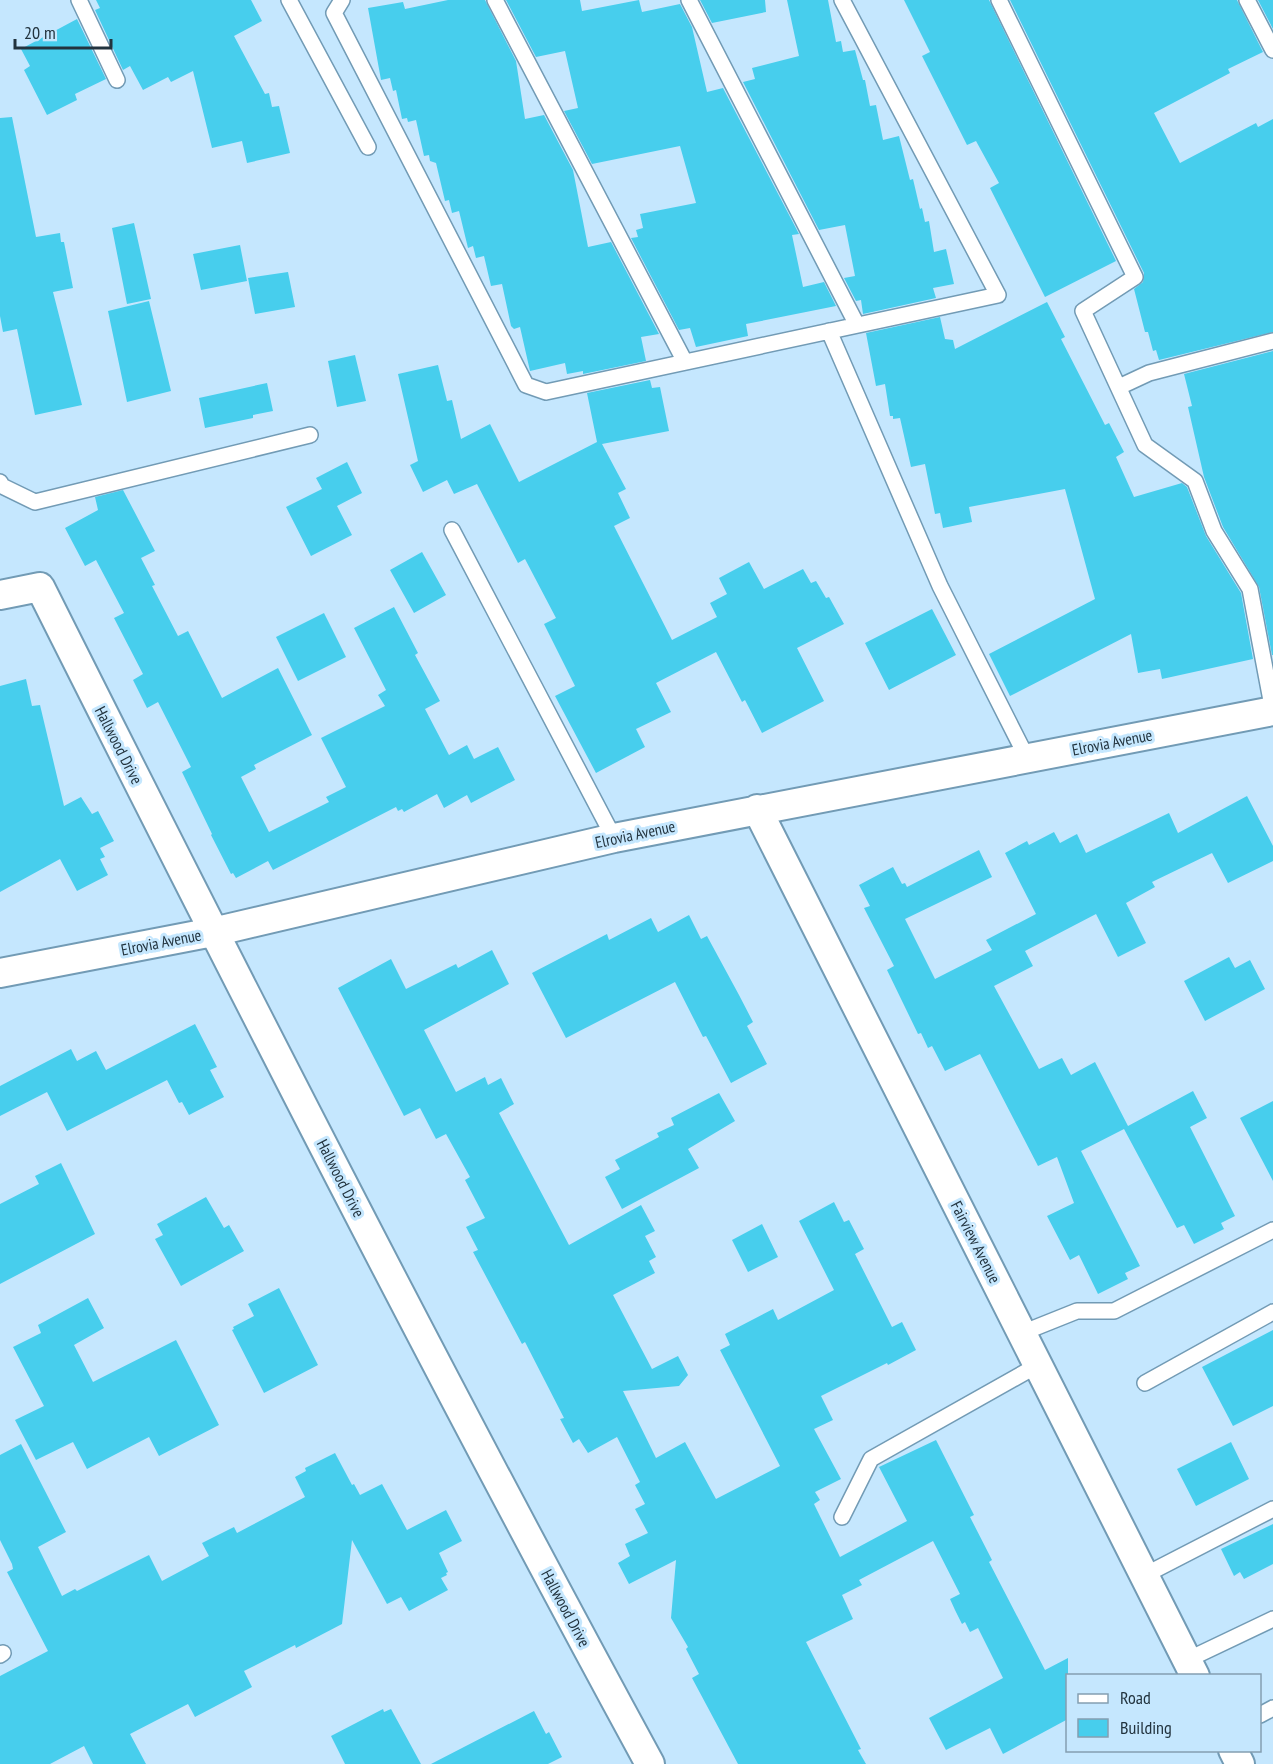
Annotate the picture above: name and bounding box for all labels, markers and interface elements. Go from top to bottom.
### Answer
scale bar [15,12,111,50]
text: 20 m [24,21,56,44]
street label: Hallwood Drive [91,703,147,787]
street label: Elrovia Avenue [1070,724,1154,760]
street label: Elrovia Avenue [593,816,677,852]
street label: Elrovia Avenue [119,924,203,960]
street label: Hallwood Drive [313,1136,369,1220]
street label: Fairview Avenue [947,1198,1005,1286]
street label: Hallwood Drive [537,1566,595,1650]
legend [1066,1674,1261,1752]
text: Road [1120,1686,1151,1709]
text: Building [1120,1716,1172,1739]

